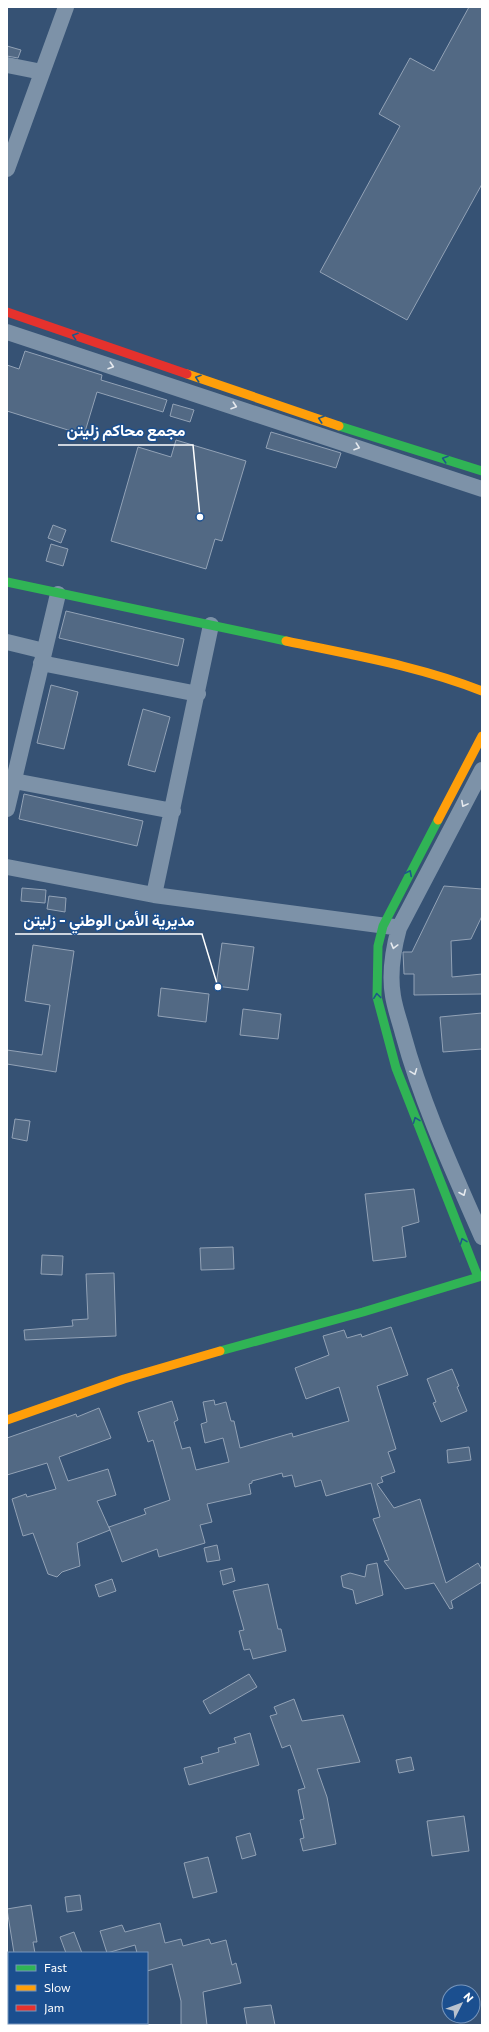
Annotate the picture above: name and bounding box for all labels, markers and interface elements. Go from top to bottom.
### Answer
one-way arrow [72,332,79,340]
one-way arrow [107,361,114,370]
one-way arrow [195,374,202,382]
one-way arrow [230,402,237,410]
one-way arrow [318,416,325,424]
callout: مجمع محاكم زليتن [58,417,193,445]
text: مجمع محاكم زليتن [67,420,186,442]
one-way arrow [354,442,361,451]
one-way arrow [442,456,449,464]
one-way arrow [461,800,469,807]
one-way arrow [405,870,412,878]
callout: مديرية الأمن الوطني - زليتن [15,906,202,934]
text: مديرية الأمن الوطني - زليتن [23,910,195,934]
one-way arrow [391,942,399,949]
one-way arrow [373,993,382,999]
one-way arrow [410,1069,418,1076]
one-way arrow [413,1117,421,1125]
one-way arrow [458,1188,466,1196]
one-way arrow [460,1238,468,1245]
legend [8,1952,148,2024]
text: Fast [44,1960,67,1974]
text: Slow [44,1980,71,1994]
north arrow [441,1984,481,2024]
text: N [461,1990,476,2004]
text: Jam [44,2000,64,2015]

